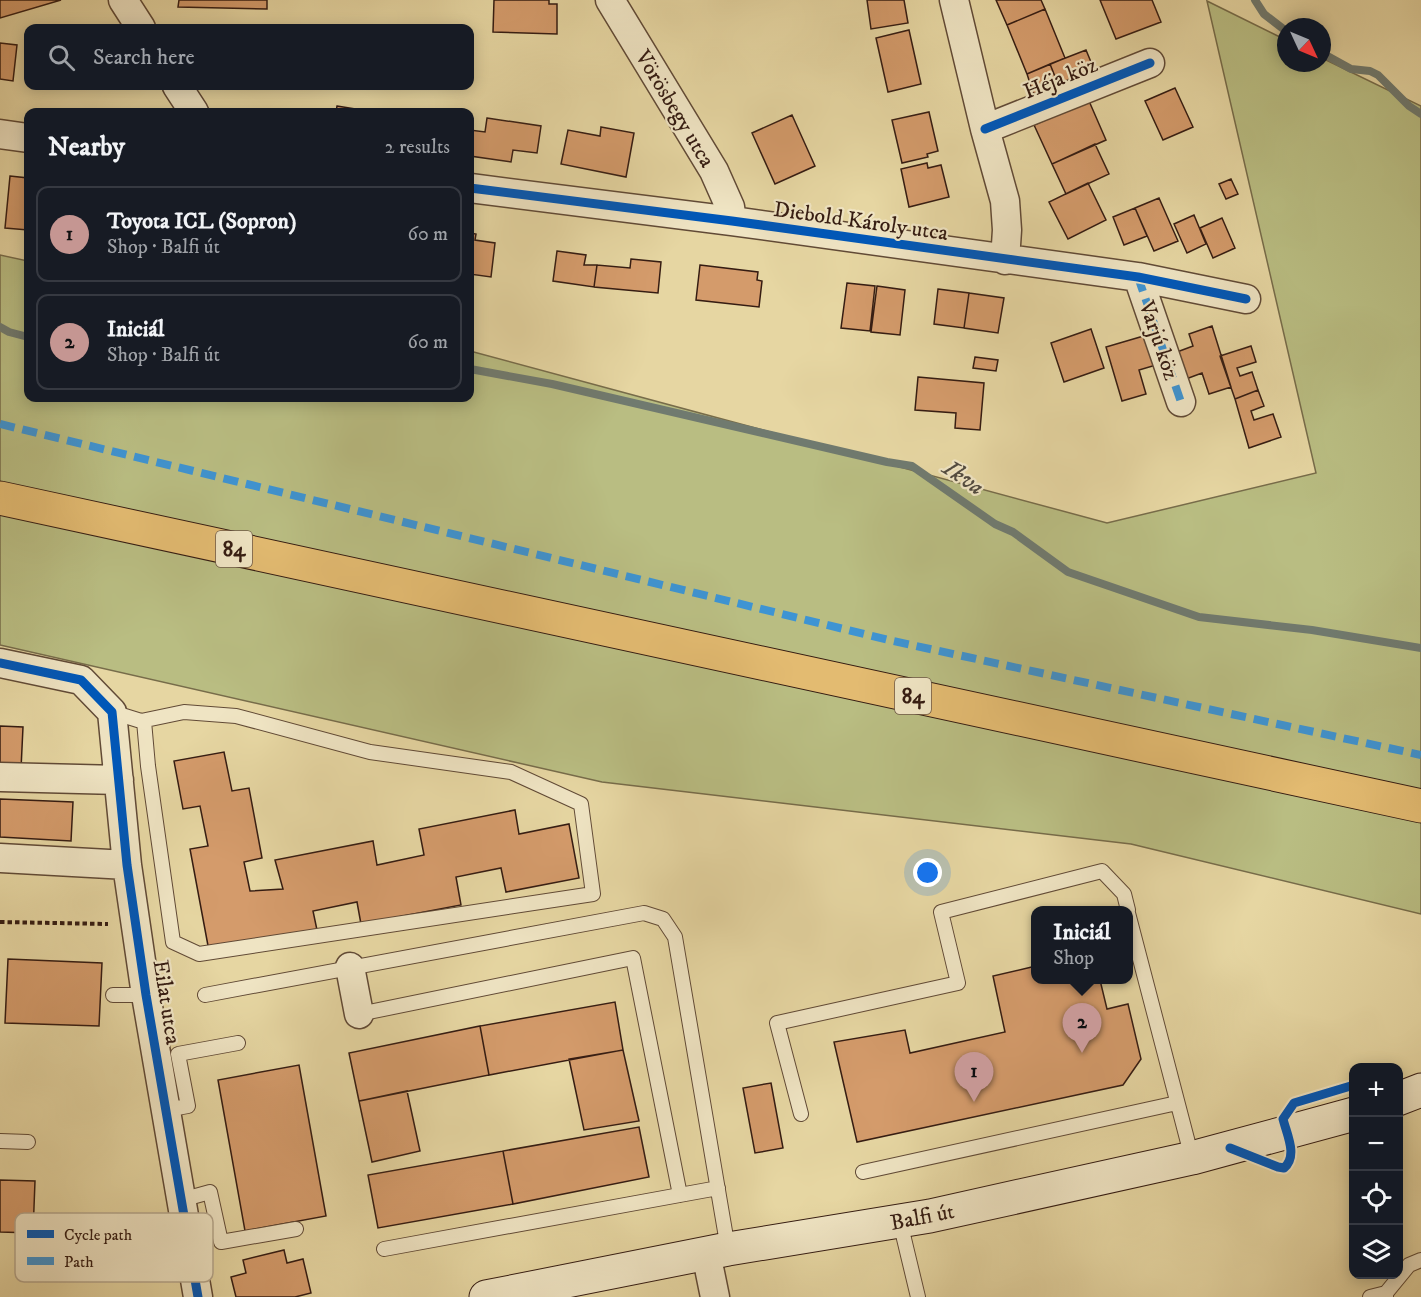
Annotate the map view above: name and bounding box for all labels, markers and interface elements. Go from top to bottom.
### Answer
north arrow [1277,18,1331,72]
search box [24,24,474,90]
icon: search [45,41,78,74]
text: Search here [93,44,195,71]
street label: Vörösbegy utca [629,44,721,173]
street label: Héja köz [1020,51,1102,105]
text: Nearby [48,131,125,164]
text: 2 results [385,135,450,160]
street label: Diebold Károly utca [772,196,950,247]
text: Toyota ICL (Sopron) [107,208,296,235]
text: 1 [66,222,73,247]
text: 60 m [408,222,448,247]
text: Shop · Balfi út [107,235,220,260]
street label: Varjú köz [1132,297,1185,384]
text: Iniciál [107,316,164,343]
text: 2 [65,330,74,355]
text: 60 m [408,330,448,355]
text: Shop · Balfi út [107,343,220,368]
water label: Ikva [935,452,990,502]
road number: 84 [216,531,252,567]
road number: 84 [895,678,931,714]
your location [913,858,942,887]
popup [1031,906,1133,984]
text: Iniciál [1053,919,1111,946]
text: Shop [1053,946,1094,971]
street label: Eilat utca [146,958,187,1047]
pin: 2 [1062,1004,1102,1053]
pin: 1 [954,1052,994,1102]
map controls [1349,1063,1403,1279]
button: + [1349,1063,1403,1117]
button: − [1349,1117,1403,1171]
button: locate [1349,1171,1403,1225]
street label: Balfi út [888,1198,957,1237]
legend [15,1213,213,1282]
text: Cycle path [64,1225,133,1245]
button: layers [1349,1225,1403,1279]
text: Path [64,1252,94,1272]

